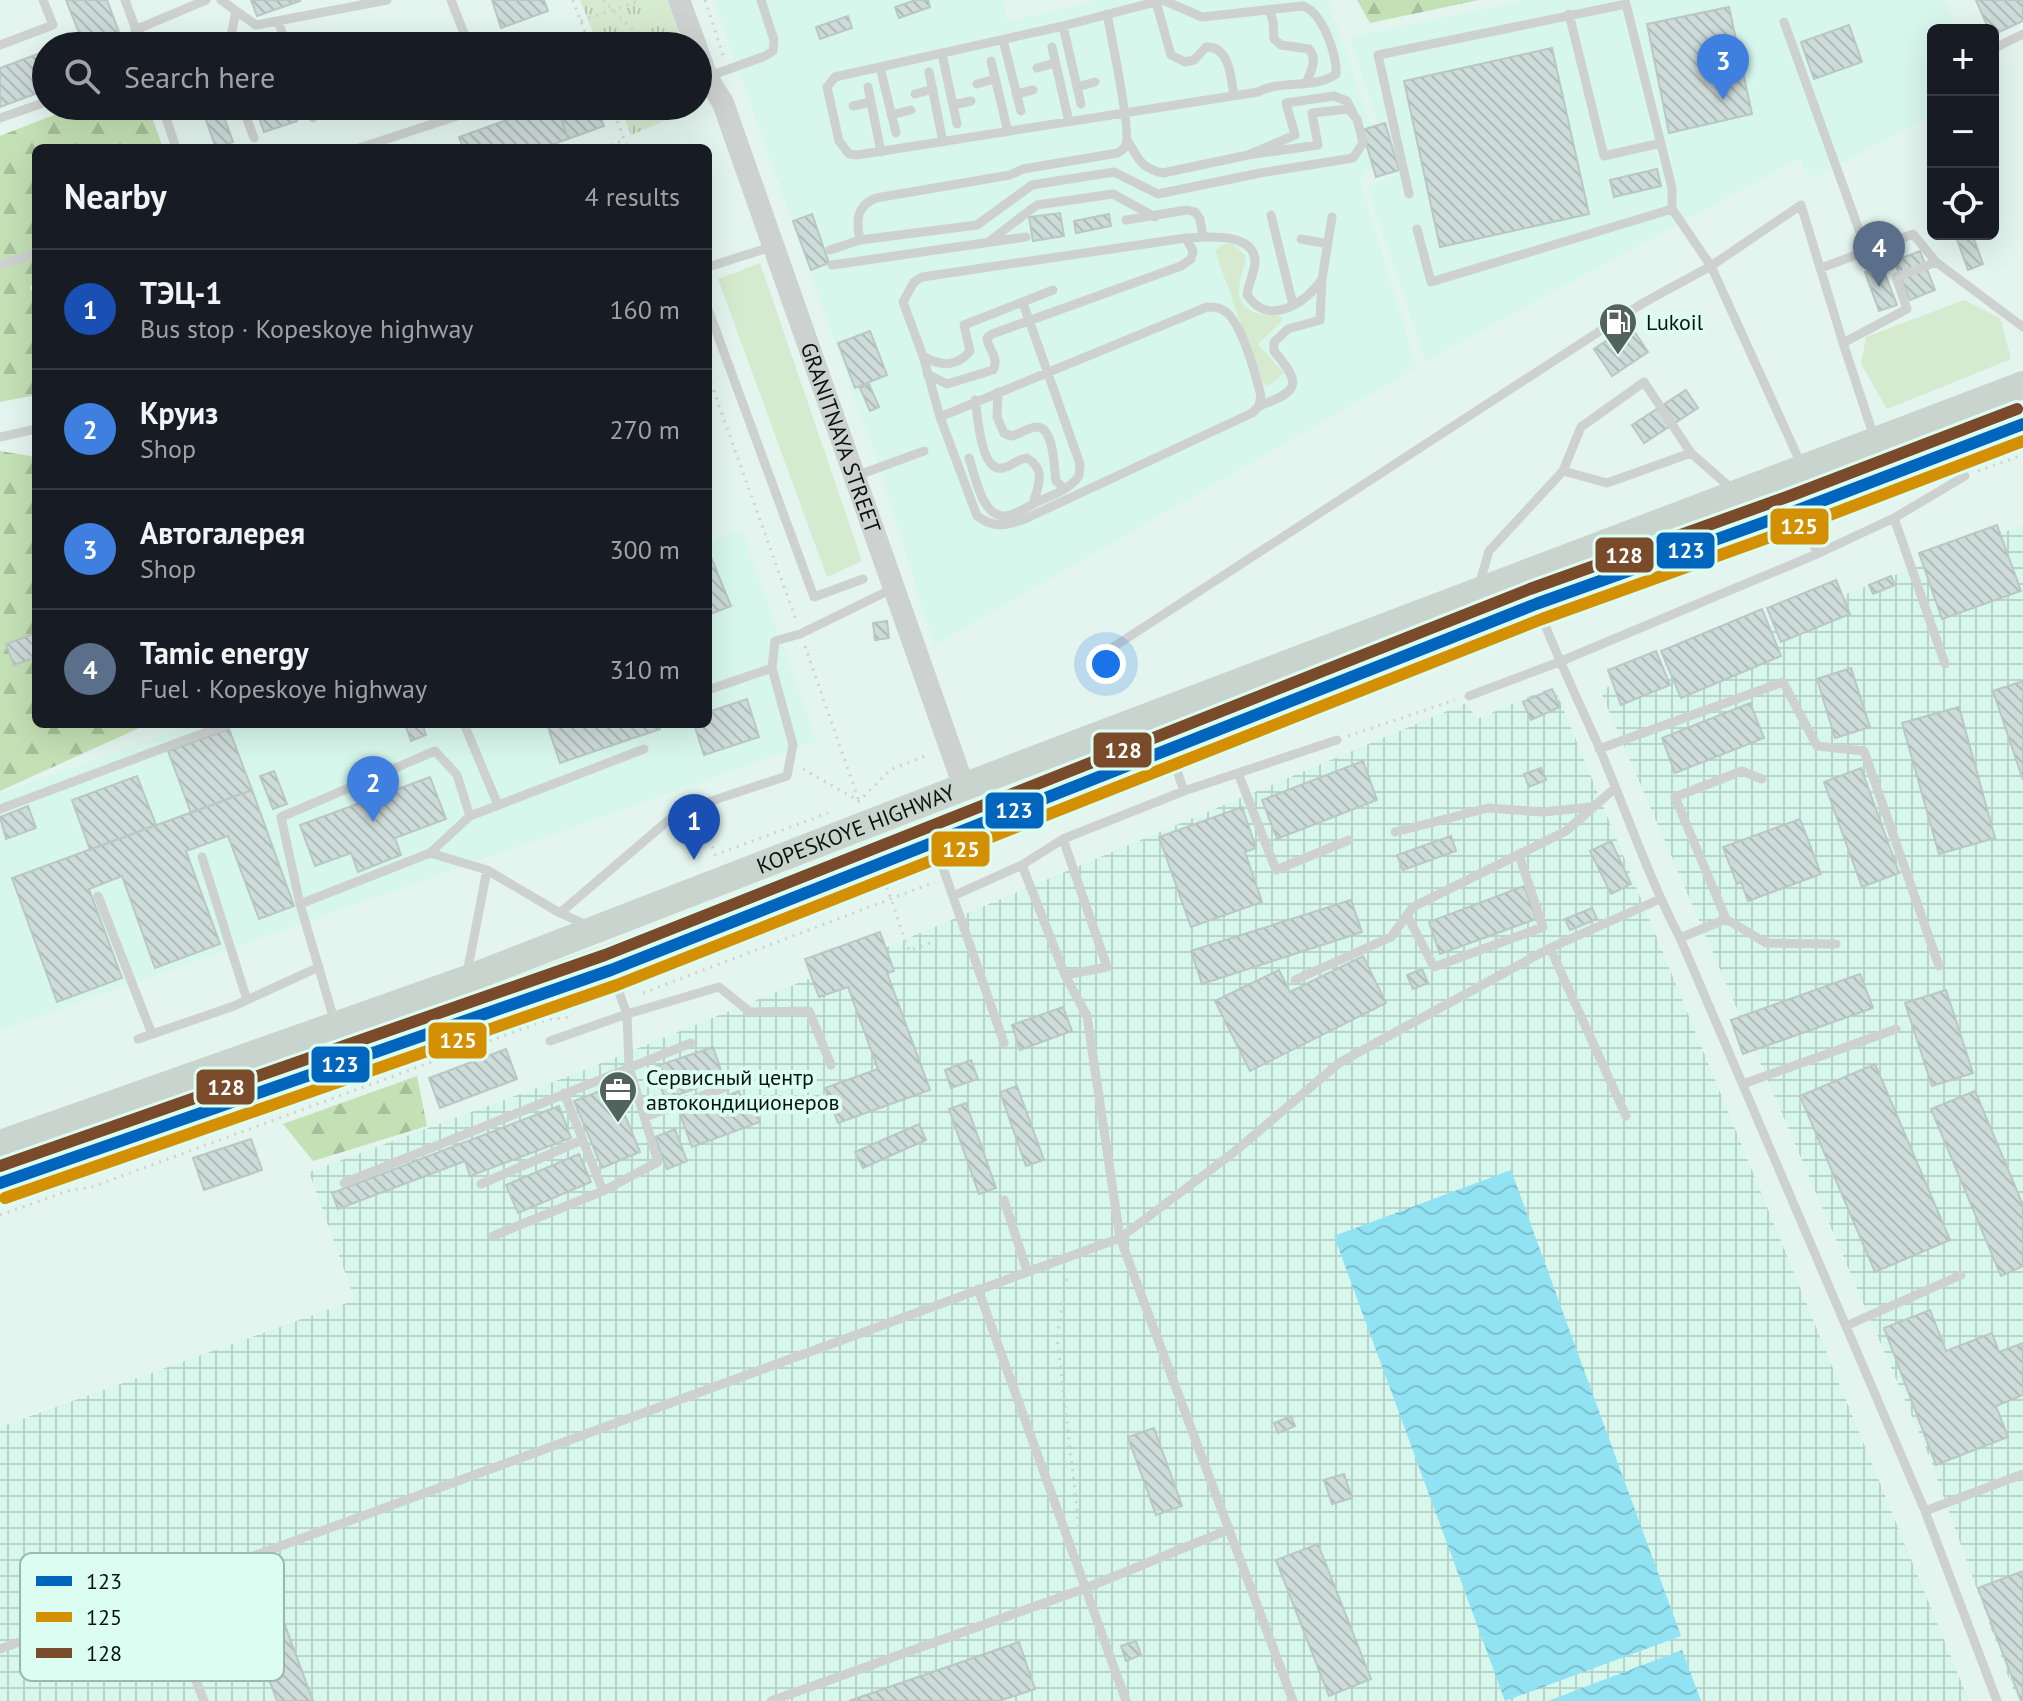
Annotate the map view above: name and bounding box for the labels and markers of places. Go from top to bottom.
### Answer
pin: 3 [1697,34,1749,100]
pin: 4 [1853,221,1905,287]
fuel station icon: Lukoil [1597,301,1639,356]
place label: Lukoil [1646,308,1704,336]
pin: 2 [347,756,399,822]
pin: 1 [668,794,720,860]
place label: Сервисный центр автокондиционеров [646,1063,840,1116]
office icon: Сервисный центр автокондиционеров [597,1069,639,1124]

